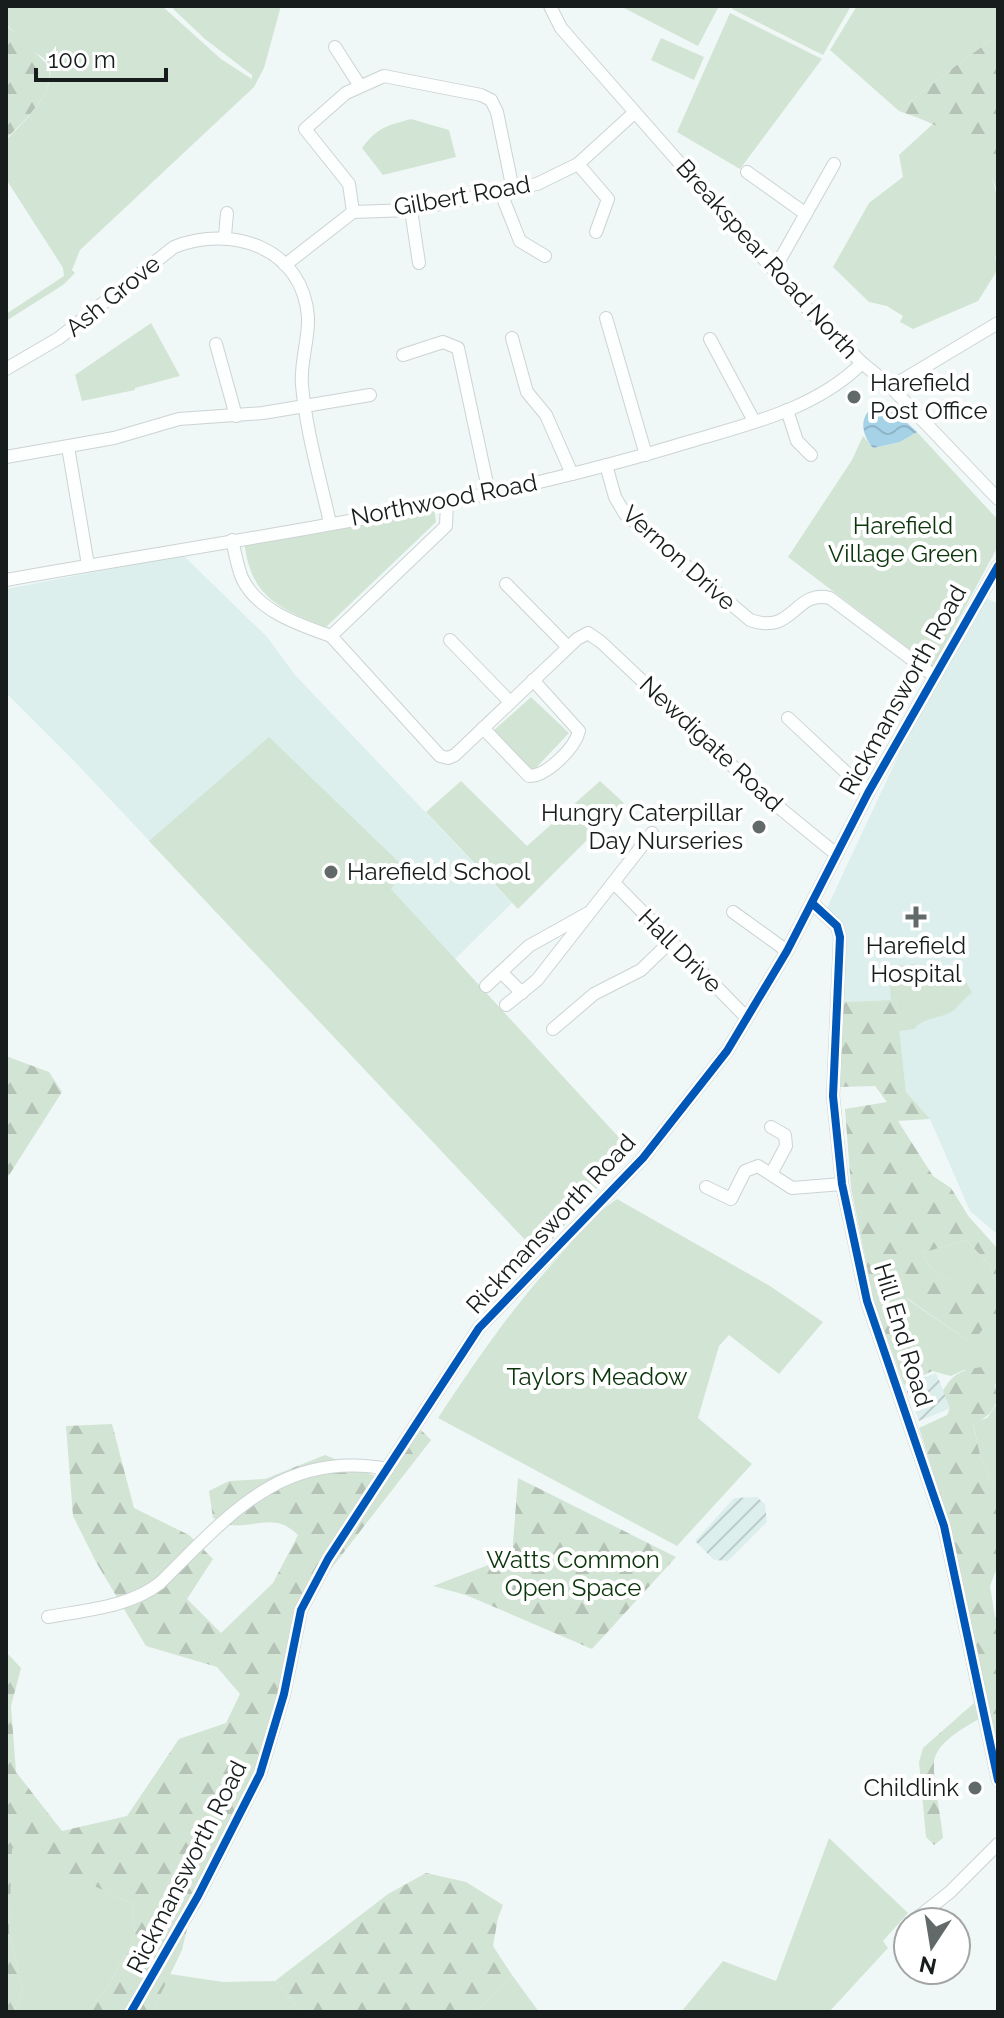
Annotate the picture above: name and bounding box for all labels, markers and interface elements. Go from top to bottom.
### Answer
scale bar [36,32,166,82]
text: 100 m [48,45,116,74]
street label: Breakspear Road North [670,153,865,364]
street label: Gilbert Road [391,169,532,222]
street label: Ash Grove [60,249,166,343]
place label: Harefield Post Office [870,368,988,425]
marker: Harefield Post Office [845,388,863,406]
street label: Northwood Road [348,467,539,532]
street label: Vernon Drive [617,499,742,616]
park label: Harefield Village Green [828,511,978,568]
street label: Rickmansworth Road [833,580,972,799]
street label: Newdigate Road [634,670,789,817]
place label: Hungry Caterpillar Day Nurseries [541,798,744,855]
marker: Hungry Caterpillar Day Nurseries [750,818,768,836]
place label: Harefield School [347,857,531,886]
marker: Harefield School [322,863,340,881]
street label: Hall Drive [632,903,728,999]
marker: Harefield Hospital [905,906,927,928]
place label: Harefield Hospital [866,931,966,988]
street label: Rickmansworth Road [460,1128,641,1319]
street label: Hill End Road [868,1260,939,1410]
park label: Taylors Meadow [506,1362,688,1391]
park label: Watts Common Open Space [486,1545,660,1602]
street label: Rickmansworth Road [120,1756,253,1978]
place label: Childlink [863,1773,959,1802]
marker: Childlink [966,1779,984,1797]
north arrow [892,1906,972,1986]
text: N [917,1951,939,1980]

